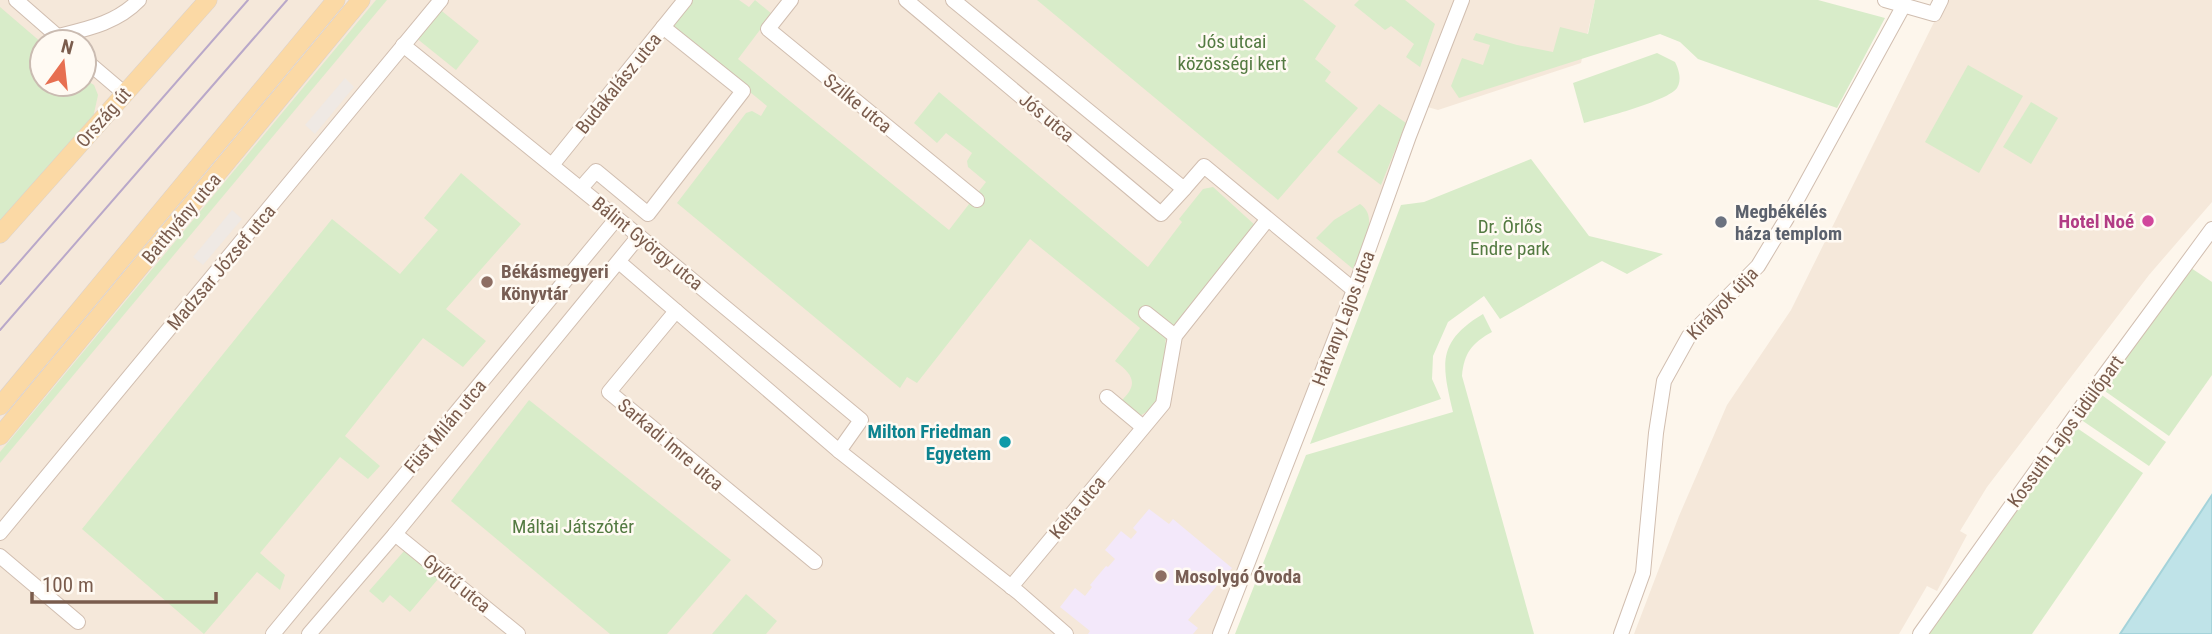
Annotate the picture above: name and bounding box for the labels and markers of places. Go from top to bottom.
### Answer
place label: Megbékélés háza templom [1735,200,1842,245]
place label: Hotel Noé [2059,210,2134,233]
marker: Hotel Noé [2140,213,2156,229]
marker: Megbékélés háza templom [1713,214,1729,230]
place label: Békásmegyeri Könyvtár [501,260,609,305]
marker: Békásmegyeri Könyvtár [479,274,495,290]
place label: Milton Friedman Egyetem [867,420,991,465]
marker: Milton Friedman Egyetem [997,434,1013,450]
place label: Mosolygó Óvoda [1175,565,1301,588]
marker: Mosolygó Óvoda [1153,568,1169,584]

